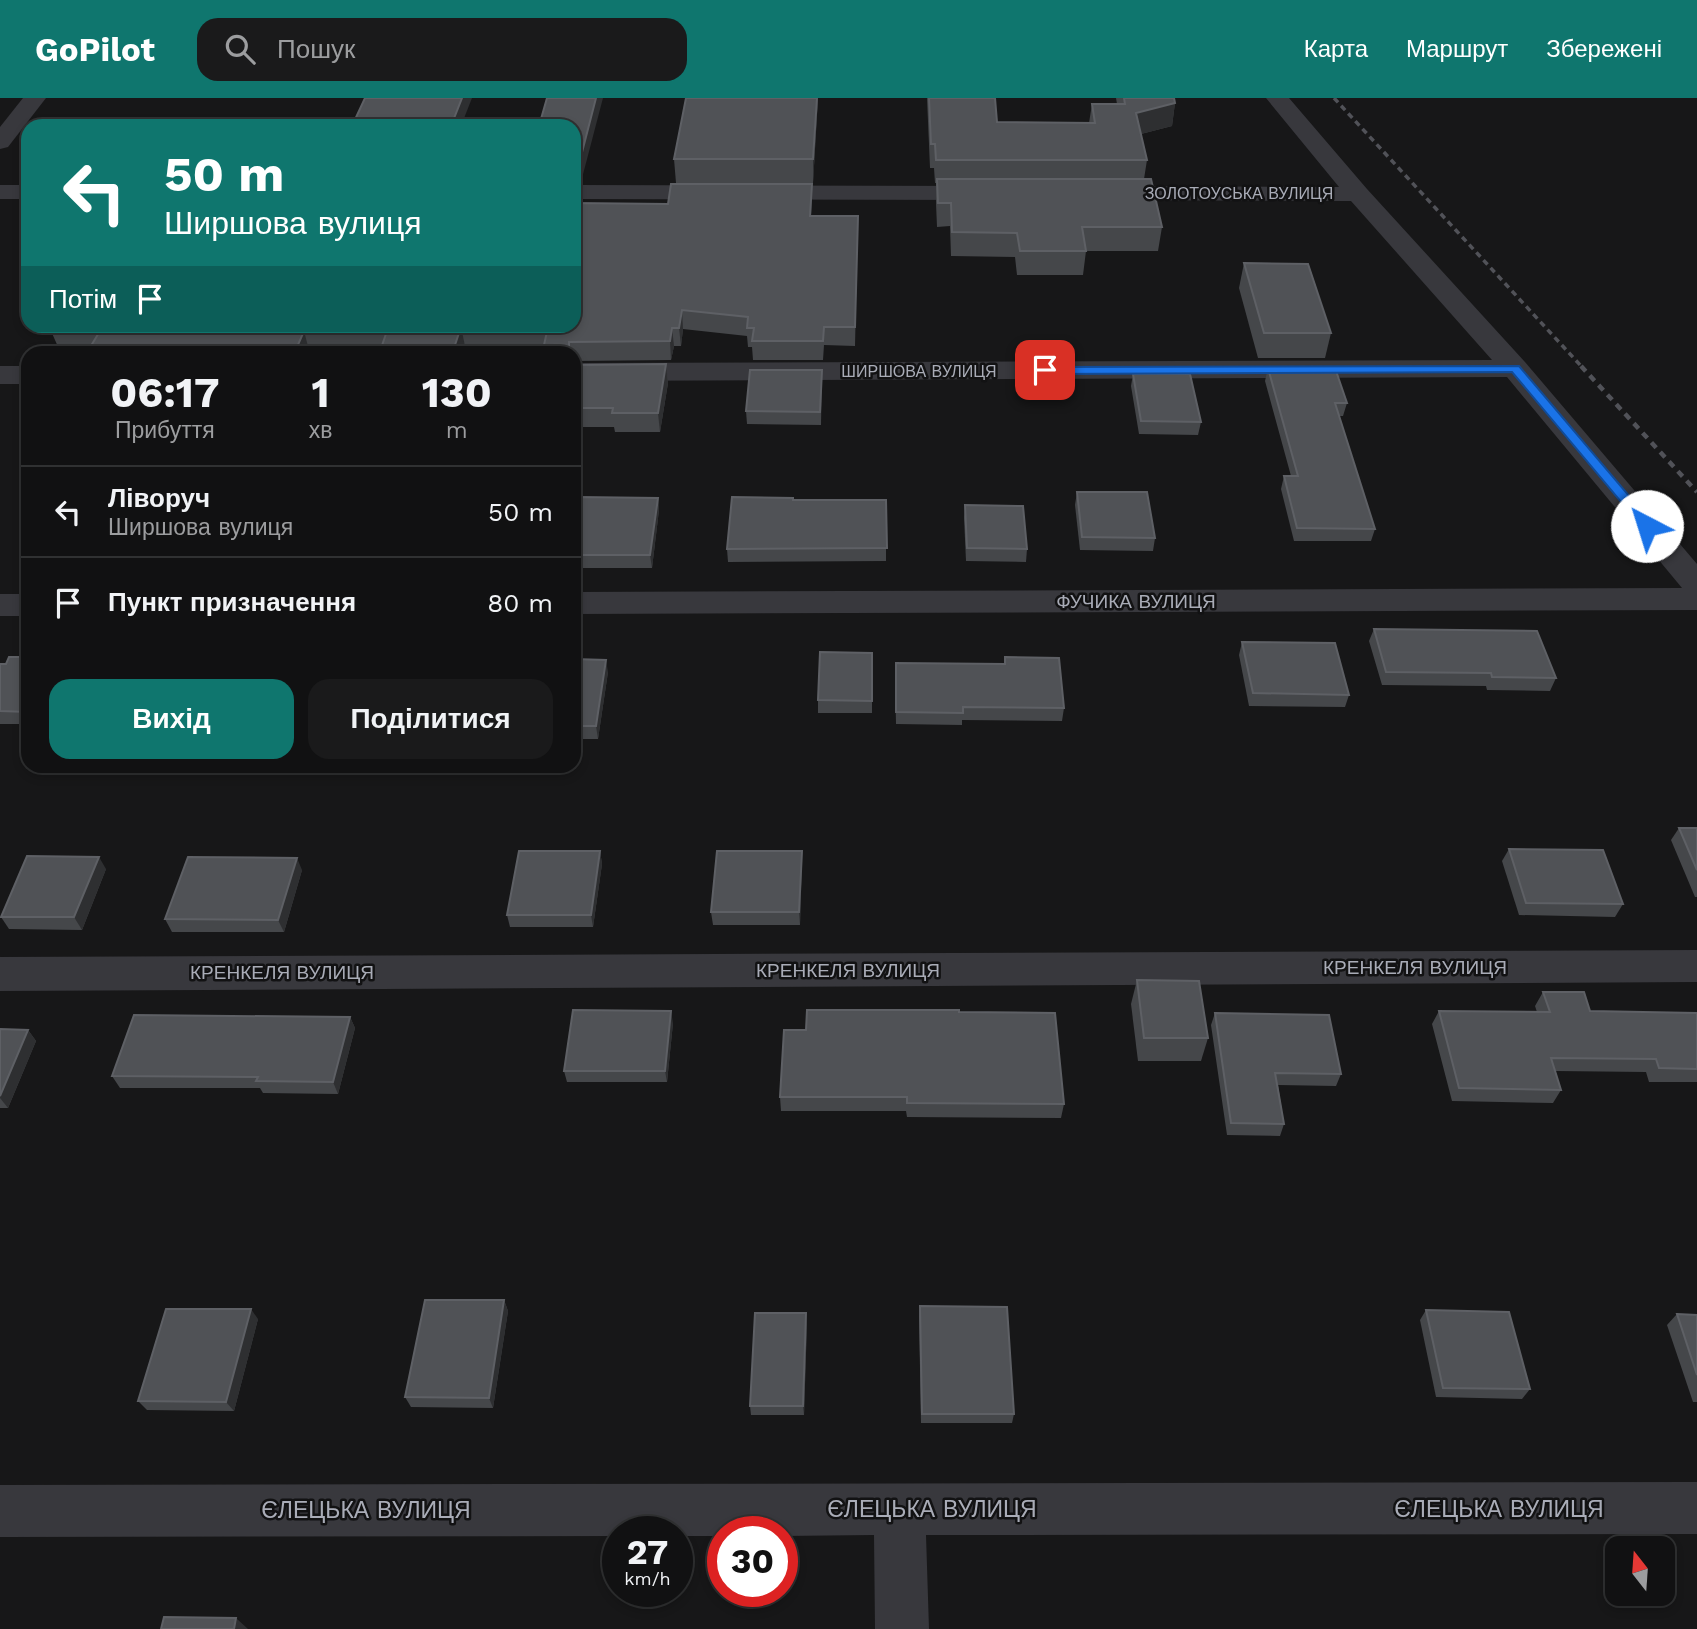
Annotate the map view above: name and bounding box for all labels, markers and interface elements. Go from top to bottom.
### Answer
search box [197,18,687,81]
text: GoPilot [35,30,155,69]
icon: search [221,30,259,68]
text: Пошук [277,34,355,64]
text: Карта [1304,35,1368,63]
text: Маршрут [1406,35,1508,63]
text: Збережені [1546,35,1662,63]
text: 50 m [164,145,284,203]
icon: left [49,147,140,238]
street label: ЗОЛОТОУСЬКА ВУЛИЦЯ [1145,184,1333,203]
text: Ширшова вулиця [164,204,422,242]
icon: arrive [131,280,169,318]
text: Потім [49,284,117,314]
pin [1015,340,1075,400]
icon: arrive [1026,351,1064,389]
street label: ШИРШОВА ВУЛИЦЯ [841,362,997,381]
text: 06:17 [110,368,219,417]
text: 1 [312,368,330,417]
text: 130 [422,368,492,417]
text: Прибуття [115,417,215,444]
text: хв [309,417,332,444]
text: m [446,417,468,444]
text: Ліворуч [108,483,210,513]
position arrow [1610,489,1684,563]
icon: left [49,493,87,531]
text: 50 m [488,497,553,527]
text: Ширшова вулиця [108,514,293,541]
icon: arrive [49,584,87,622]
text: Пункт призначення [108,587,356,617]
text: 80 m [487,588,553,618]
street label: ФУЧИКА ВУЛИЦЯ [1056,590,1216,613]
button: Вихід [49,679,294,759]
button: Поділитися [308,679,553,759]
street label: КРЕНКЕЛЯ ВУЛИЦЯ [1323,956,1507,979]
street label: КРЕНКЕЛЯ ВУЛИЦЯ [756,959,940,982]
street label: КРЕНКЕЛЯ ВУЛИЦЯ [190,961,374,984]
street label: ЄЛЕЦЬКА ВУЛИЦЯ [827,1496,1037,1523]
street label: ЄЛЕЦЬКА ВУЛИЦЯ [1394,1496,1604,1523]
street label: ЄЛЕЦЬКА ВУЛИЦЯ [261,1497,471,1524]
speed limit sign: 30 [707,1516,798,1607]
text: 27 [627,1531,668,1573]
north arrow [1605,1536,1675,1606]
map controls [1605,1536,1675,1606]
text: km/h [624,1568,671,1589]

